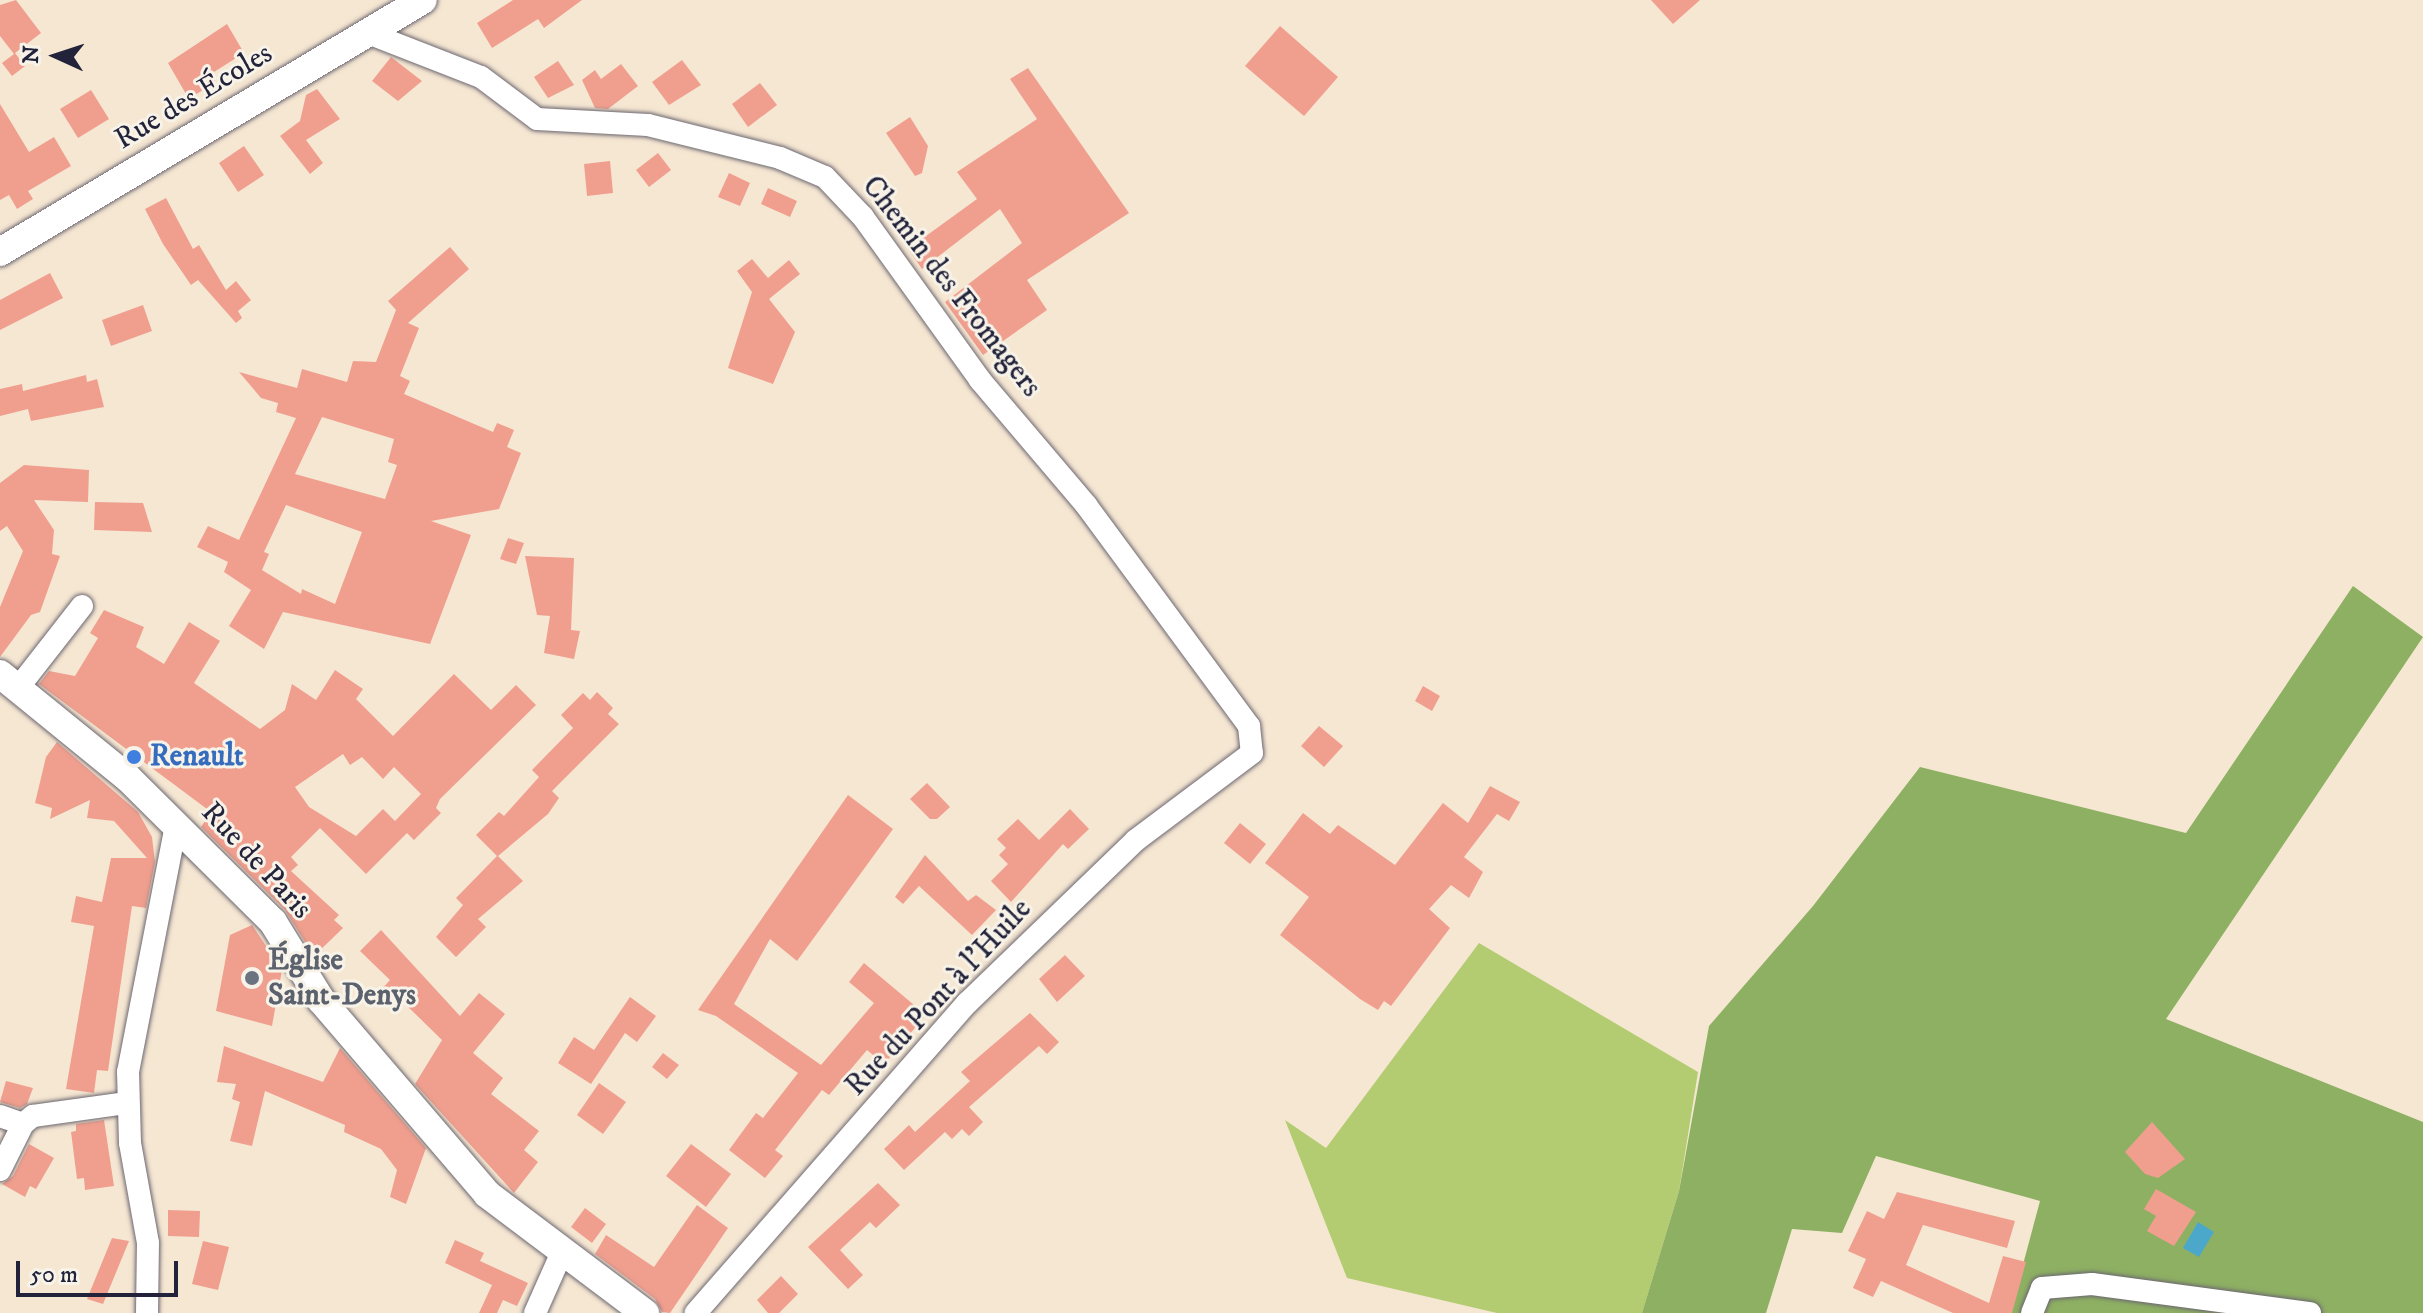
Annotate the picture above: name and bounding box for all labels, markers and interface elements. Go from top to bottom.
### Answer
north arrow [16,16,96,96]
street label: Rue des Écoles [109,36,279,158]
text: N [18,45,45,64]
street label: Chemin des Fromagers [854,169,1048,405]
place label: Renault [150,739,244,775]
marker: Renault [125,748,143,766]
street label: Rue de Paris [193,795,319,927]
street label: Rue du Pont à l'Huile [838,892,1040,1104]
place label: Église Saint-Denys [268,943,416,1014]
marker: Église Saint-Denys [243,969,261,987]
scale bar [20,1245,182,1295]
text: 50 m [30,1260,78,1290]

